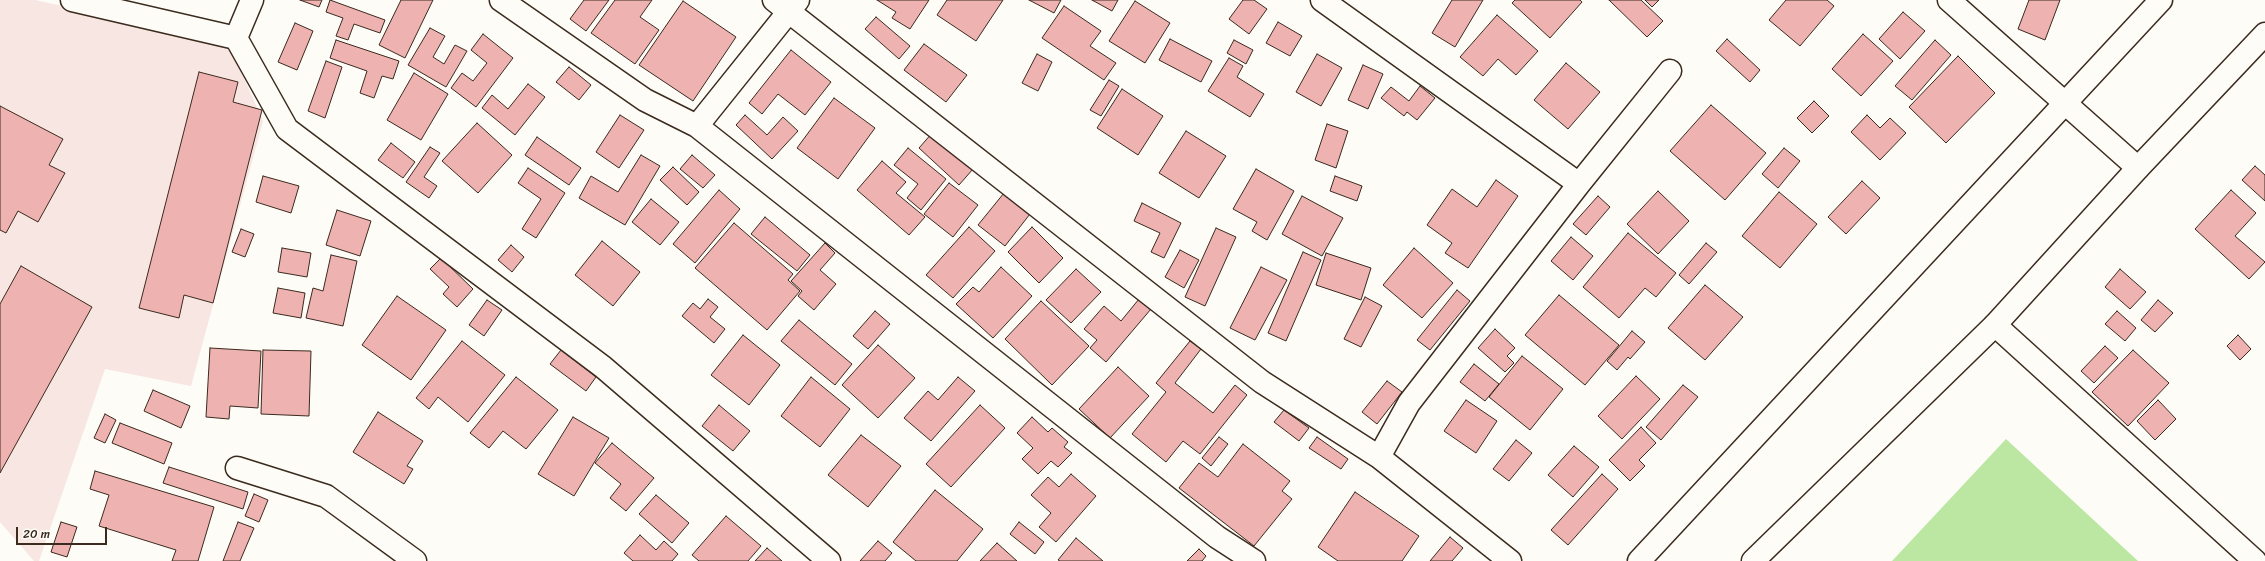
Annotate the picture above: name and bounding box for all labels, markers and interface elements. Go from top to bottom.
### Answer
scale bar [18,519,109,545]
text: 20 m [23,523,50,545]

